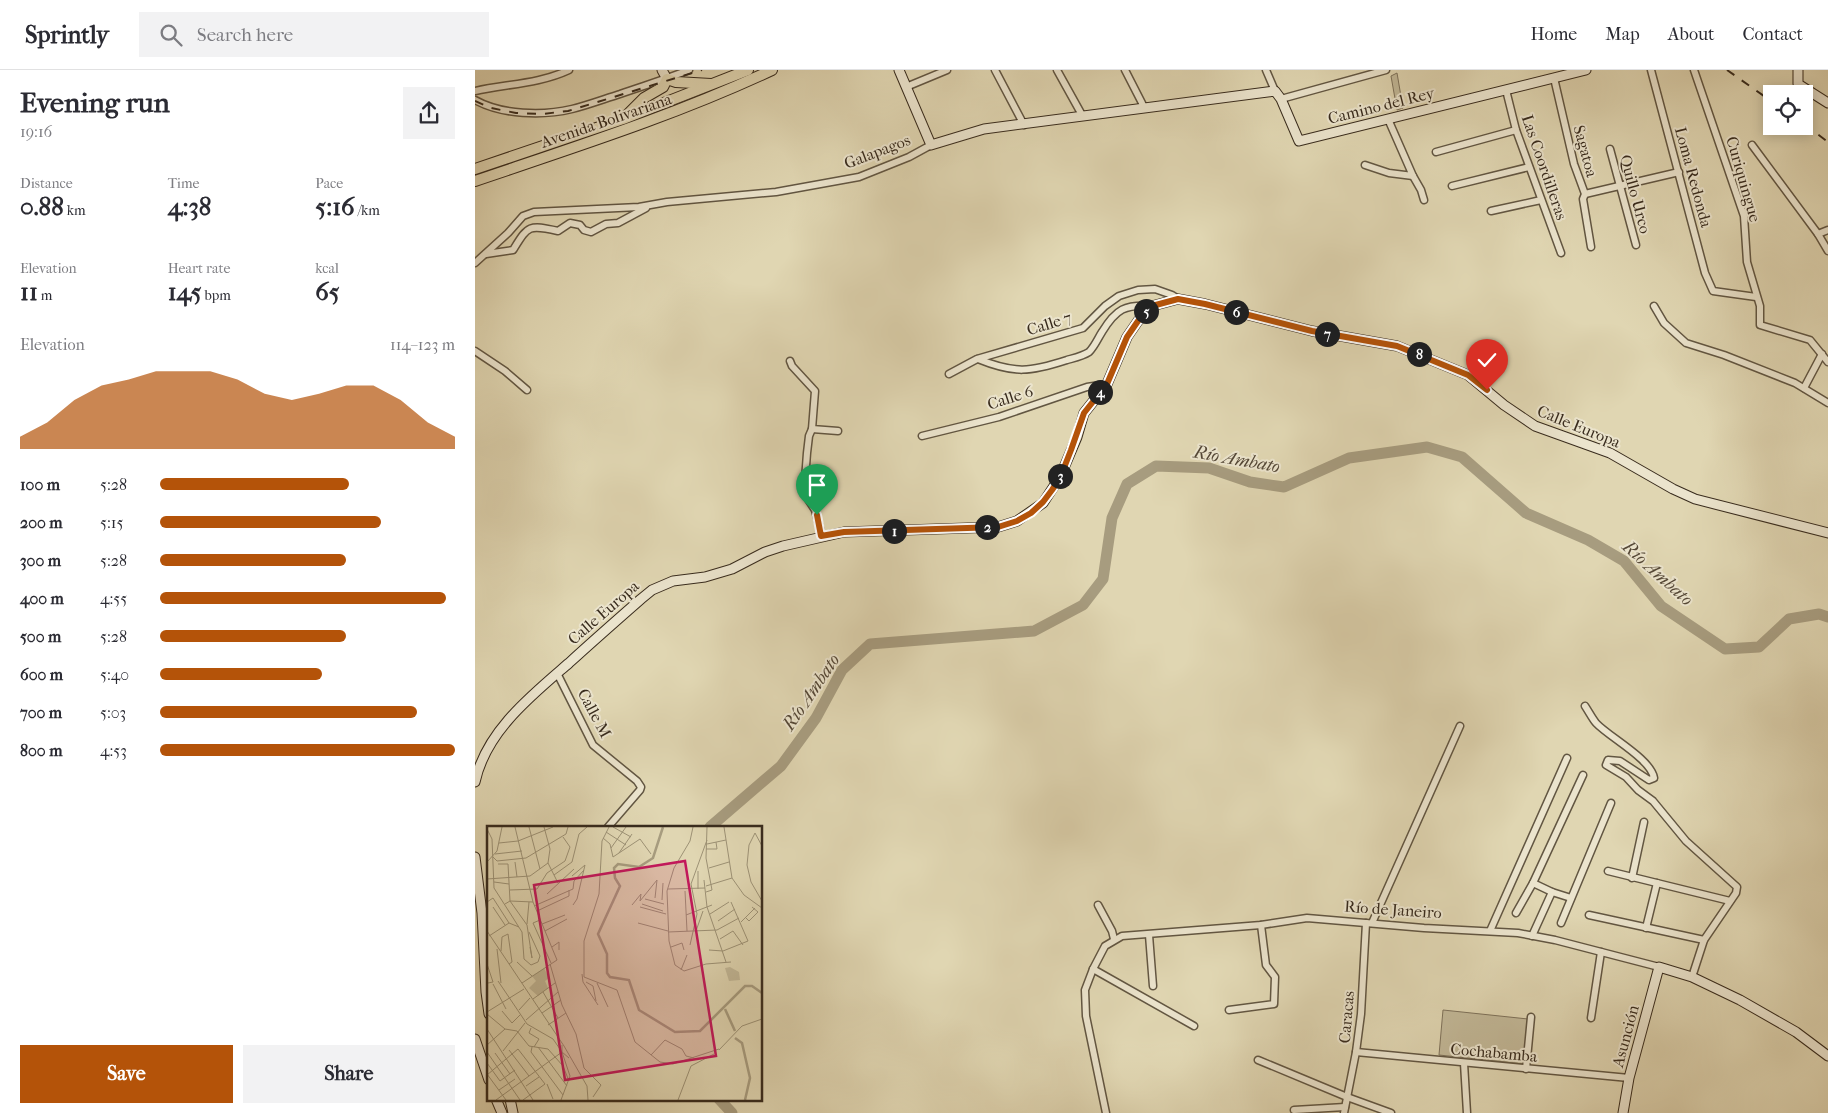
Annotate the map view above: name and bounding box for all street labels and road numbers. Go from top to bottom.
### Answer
street label: Camino del Rey [1326,83,1437,128]
street label: Avenida Bolivariana [537,89,675,152]
street label: Las Coordilleras [1518,112,1571,222]
street label: Sagatoa [1570,123,1602,180]
street label: Loma Redonda [1671,125,1716,230]
street label: Galapagos [841,130,913,173]
street label: Curiquingue [1722,134,1765,224]
street label: Quillo Urco [1616,153,1655,236]
street label: Calle 7 [1024,308,1074,339]
street label: Calle 6 [985,381,1036,414]
street label: Calle Europa [1534,401,1624,452]
street label: Calle Europa [564,576,643,648]
street label: Calle M [574,685,616,741]
street label: Río de Janeiro [1344,897,1442,922]
street label: Caracas [1335,990,1358,1044]
street label: Asunción [1608,1002,1643,1070]
street label: Cochabamba [1450,1039,1539,1066]

